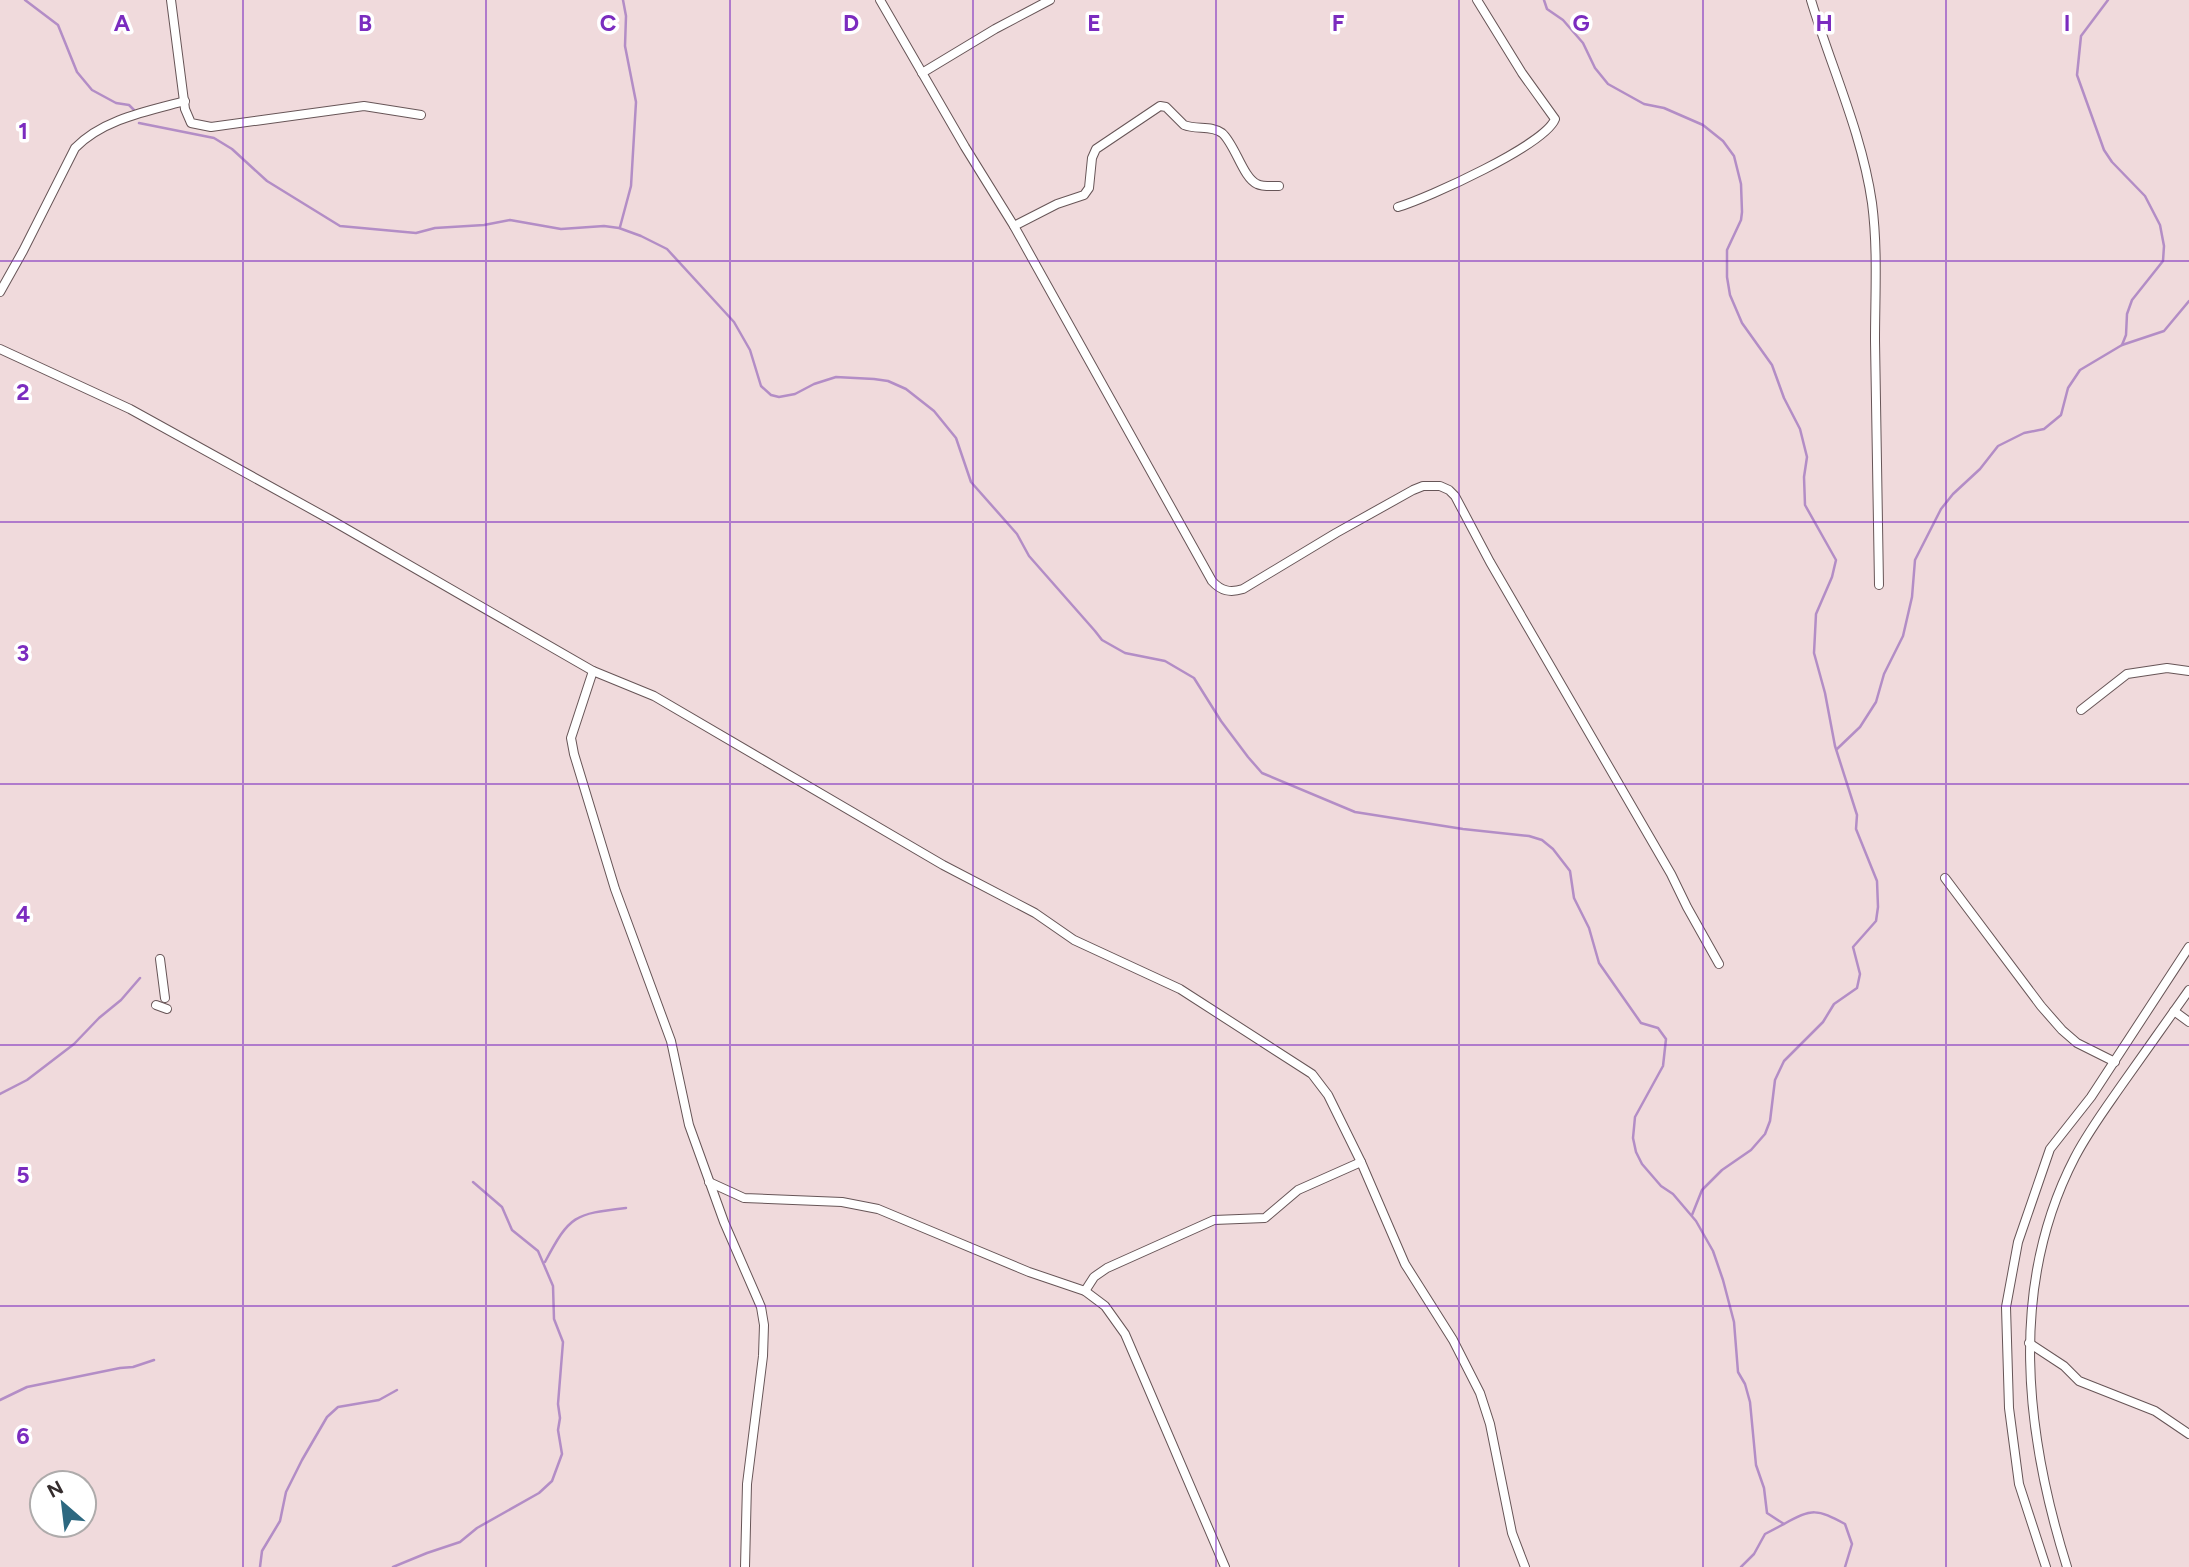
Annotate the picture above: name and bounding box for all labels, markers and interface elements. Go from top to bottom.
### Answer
text: A [114,9,131,37]
text: B [358,9,372,37]
text: C [600,9,617,37]
text: D [843,9,859,37]
text: E [1087,9,1101,37]
text: F [1332,9,1345,37]
text: G [1572,9,1590,37]
text: H [1815,9,1833,37]
text: I [2064,9,2070,37]
text: 1 [18,117,28,145]
text: 2 [16,378,30,406]
text: 3 [17,639,29,667]
text: 4 [16,900,30,928]
text: 5 [16,1161,30,1189]
text: 6 [16,1422,30,1450]
north arrow [28,1469,98,1539]
text: N [43,1476,67,1503]

